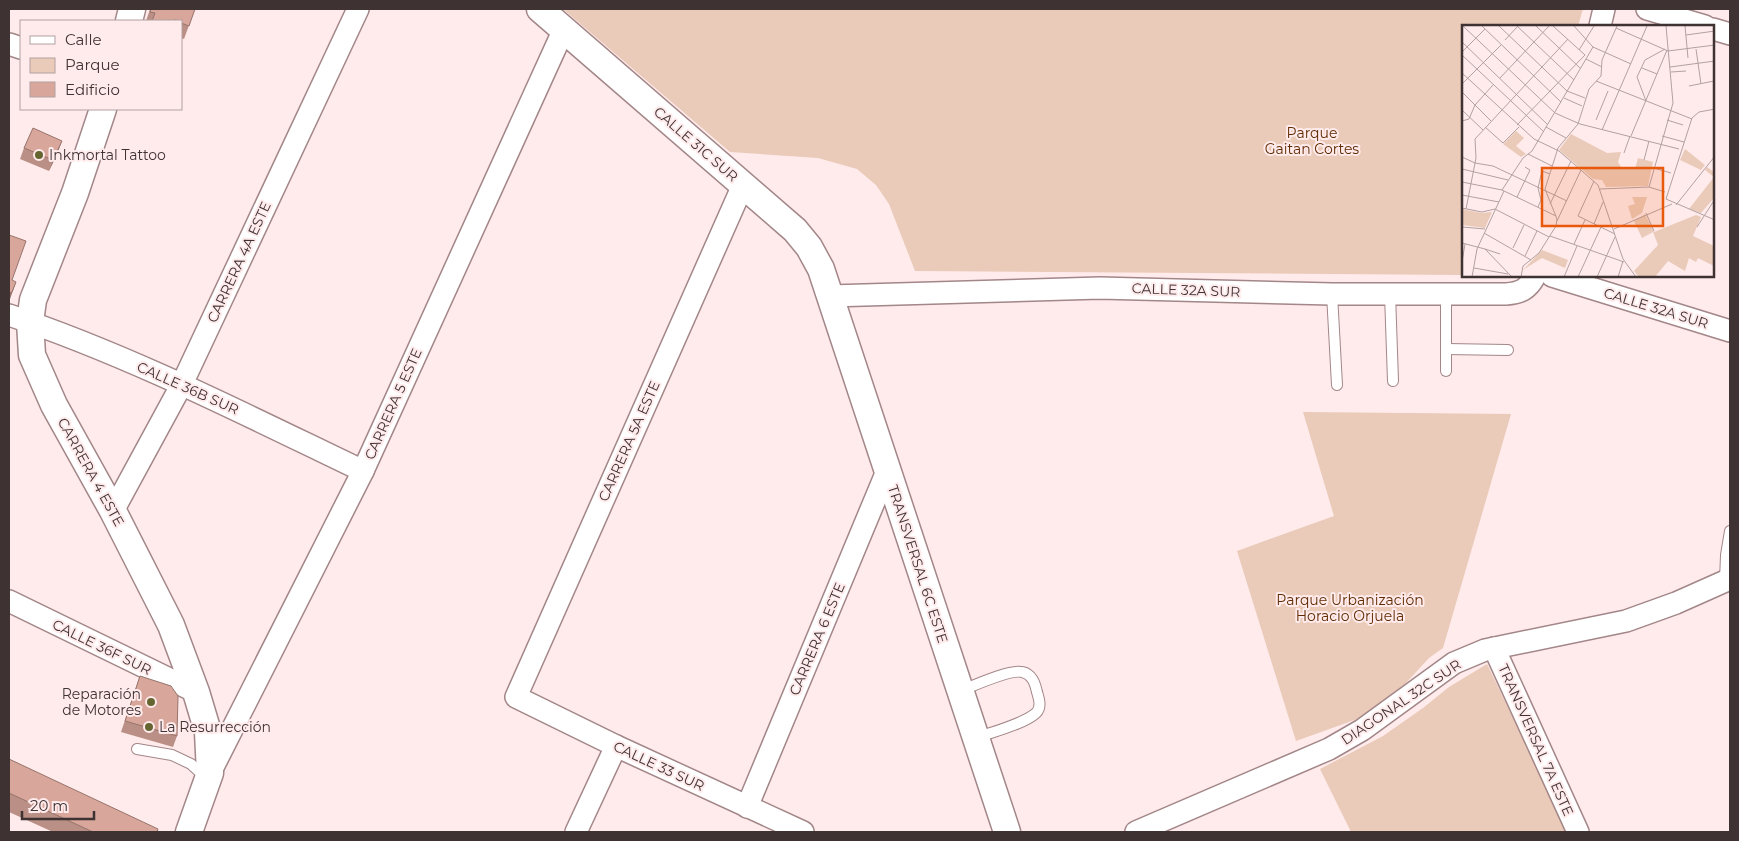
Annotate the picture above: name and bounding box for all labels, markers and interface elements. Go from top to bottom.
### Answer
legend [20,20,182,110]
inset map [1462,25,1714,278]
text: Calle [65,30,102,49]
text: Parque [65,55,120,74]
text: Edificio [65,80,120,99]
street label: CALLE 31C SUR [650,103,742,185]
park label: Parque Gaitan Cortes [1265,124,1359,158]
place label: Inkmortal Tattoo [49,146,166,164]
marker: Inkmortal Tattoo [33,149,45,161]
street label: CARRERA 4A ESTE [203,199,275,325]
street label: CALLE 32A SUR [1131,279,1241,301]
street label: CALLE 32A SUR [1601,284,1711,332]
street label: CARRERA 5 ESTE [360,346,426,462]
street label: CALLE 36B SUR [134,357,242,419]
street label: CARRERA 5A ESTE [594,378,664,504]
street label: CARRERA 4 ESTE [54,415,128,529]
street label: TRANSVERSAL 6C ESTE [884,483,952,645]
street label: CARRERA 6 ESTE [785,580,849,698]
park label: Parque Urbanización Horacio Orjuela [1276,591,1424,625]
street label: CALLE 36F SUR [50,615,154,679]
street label: DIAGONAL 32C SUR [1338,655,1464,749]
street label: TRANSVERSAL 7A ESTE [1494,661,1578,819]
place label: Reparación de Motores [62,685,141,719]
marker: Reparación de Motores [145,696,157,708]
place label: La Resurrección [159,718,271,736]
marker: La Resurrección [143,721,155,733]
street label: CALLE 33 SUR [611,737,707,795]
scale bar [22,788,95,820]
text: 20 m [30,796,68,815]

